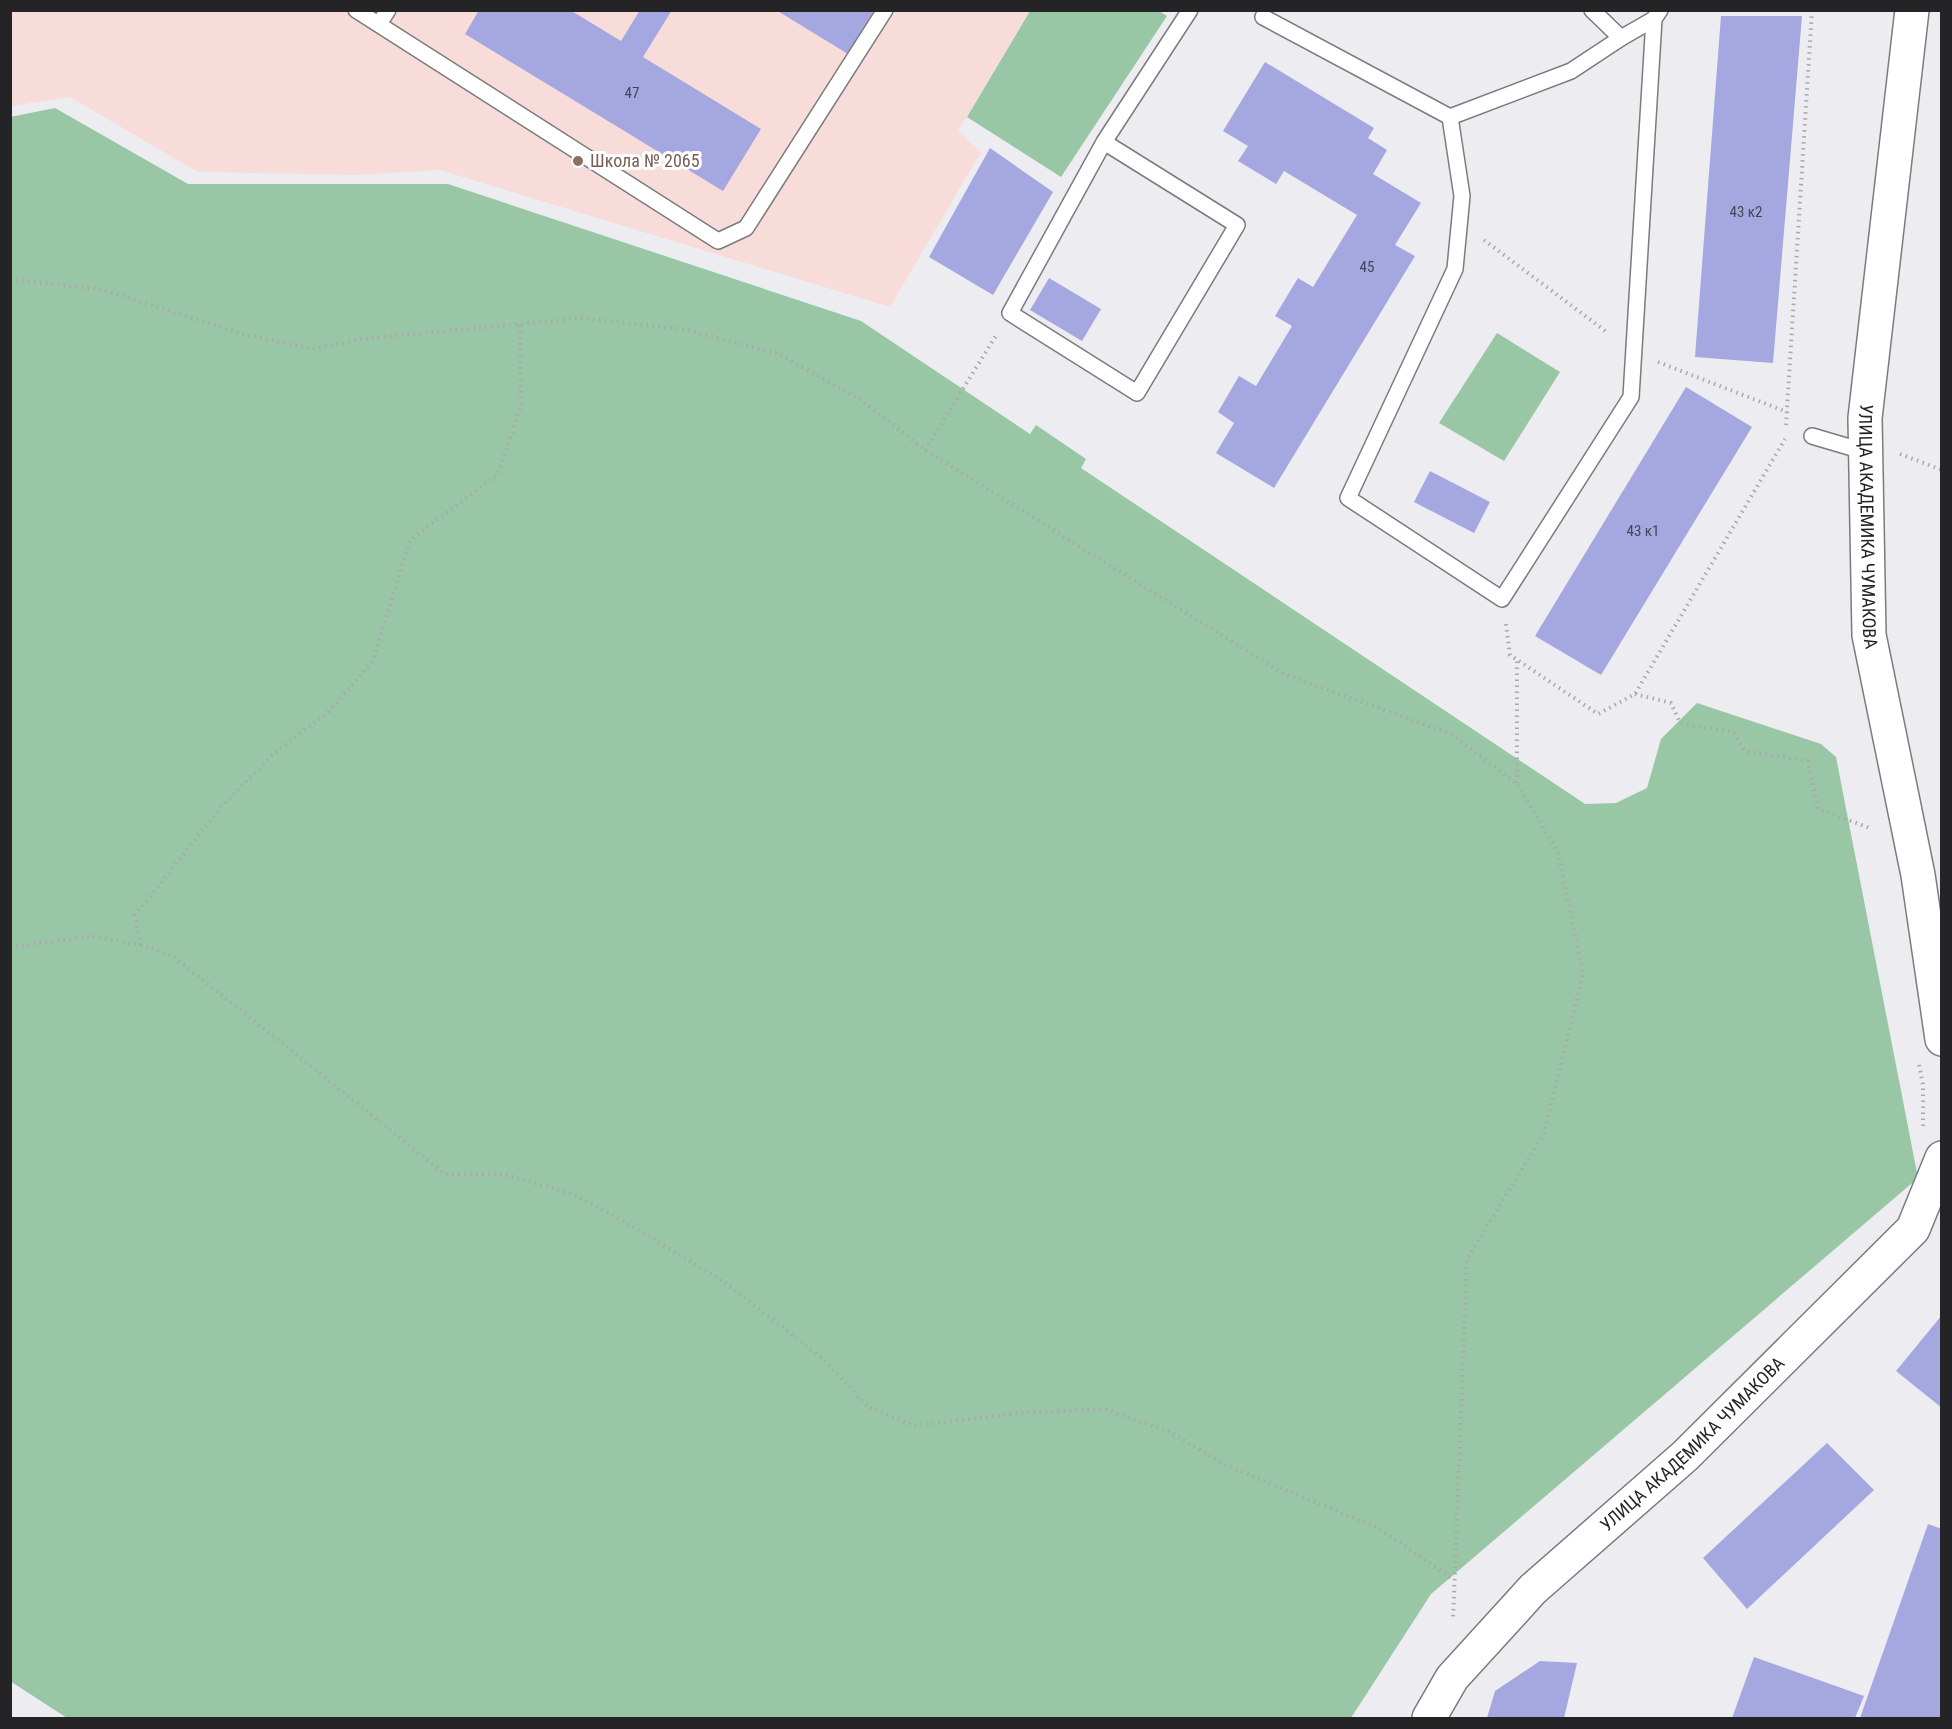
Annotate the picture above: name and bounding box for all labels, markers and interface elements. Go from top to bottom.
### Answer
house number: 47 [625,84,639,102]
place label: Школа № 2065 [590,150,700,171]
marker: Школа № 2065 [571,154,585,168]
house number: 43 к2 [1730,203,1762,221]
house number: 45 [1360,258,1374,276]
street label: УЛИЦА АКАДЕМИКА ЧУМАКОВА [1855,403,1883,651]
house number: 43 к1 [1627,522,1659,540]
street label: УЛИЦА АКАДЕМИКА ЧУМАКОВА [1596,1352,1789,1535]

